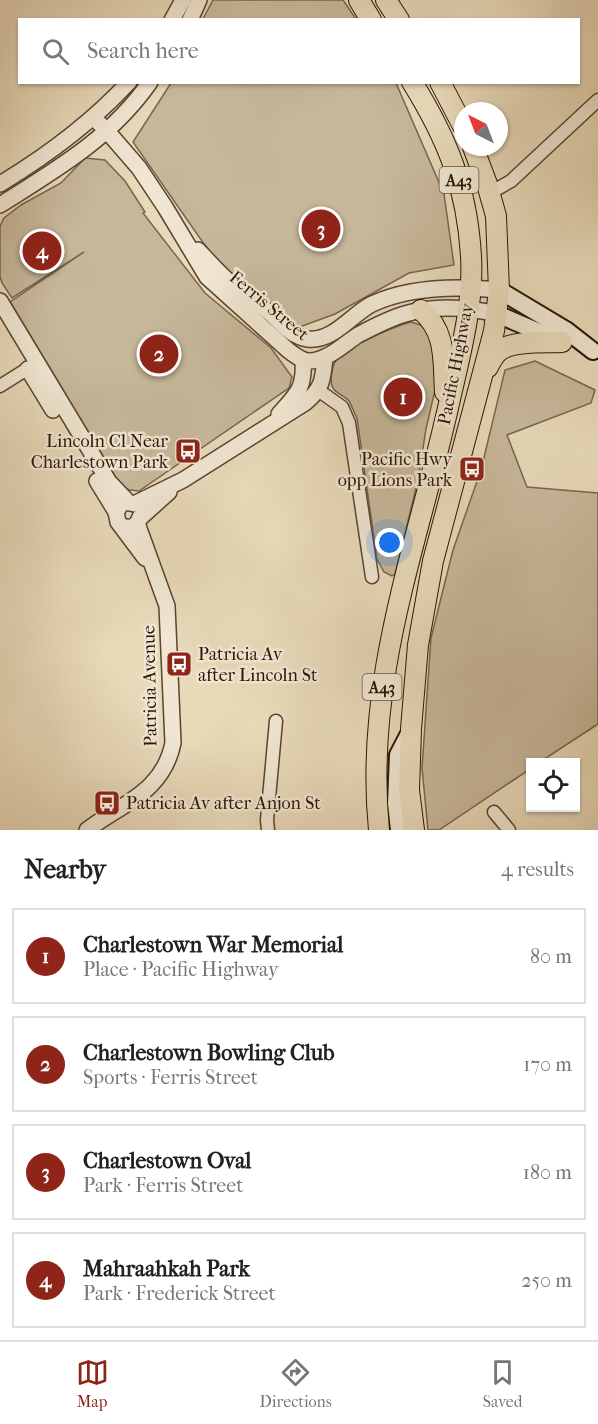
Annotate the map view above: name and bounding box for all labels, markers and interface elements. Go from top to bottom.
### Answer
search box [18,18,580,84]
icon: search [39,35,72,68]
text: Search here [87,38,199,64]
north arrow [454,102,508,156]
road number: A43 [440,167,478,193]
pin: 3 [302,206,340,252]
pin: 4 [22,228,62,274]
street label: Ferris Street [225,267,313,346]
street label: Pacific Highway [434,300,478,427]
pin: 2 [140,332,178,376]
pin: 1 [384,374,422,420]
place label: Lincoln Cl Near Charlestown Park [31,431,169,473]
bus stop icon: Lincoln Cl Near Charlestown Park [173,436,203,466]
place label: Pacific Hwy opp Lions Park [338,449,453,491]
bus stop icon: Pacific Hwy opp Lions Park [457,454,487,484]
your location [375,528,404,557]
street label: Patricia Avenue [138,625,162,747]
place label: Patricia Av after Lincoln St [198,644,318,686]
bus stop icon: Patricia Av after Lincoln St [164,649,194,679]
road number: A43 [362,674,401,700]
map controls [526,758,580,812]
button: locate [526,758,580,812]
bus stop icon: Patricia Av after Anjon St [92,788,122,818]
place label: Patricia Av after Anjon St [126,793,321,814]
text: Nearby [24,854,106,885]
text: 4 results [501,858,574,881]
text: Charlestown War Memorial [83,932,343,958]
text: 1 [42,945,49,968]
text: 80 m [530,945,572,968]
text: Place · Pacific Highway [83,958,279,981]
text: Charlestown Bowling Club [83,1040,335,1066]
text: 2 [40,1053,51,1076]
text: 170 m [523,1053,572,1076]
text: Sports · Ferris Street [83,1066,258,1089]
text: Charlestown Oval [83,1148,251,1174]
text: 3 [41,1161,50,1184]
text: 180 m [523,1161,572,1184]
text: Park · Ferris Street [83,1174,243,1197]
text: Mahraahkah Park [83,1256,250,1282]
text: 4 [40,1269,51,1292]
text: 250 m [521,1269,572,1292]
text: Park · Frederick Street [83,1282,276,1305]
tab: Map [76,1356,109,1411]
tab: Directions [260,1356,332,1411]
tab: Saved [483,1356,522,1411]

